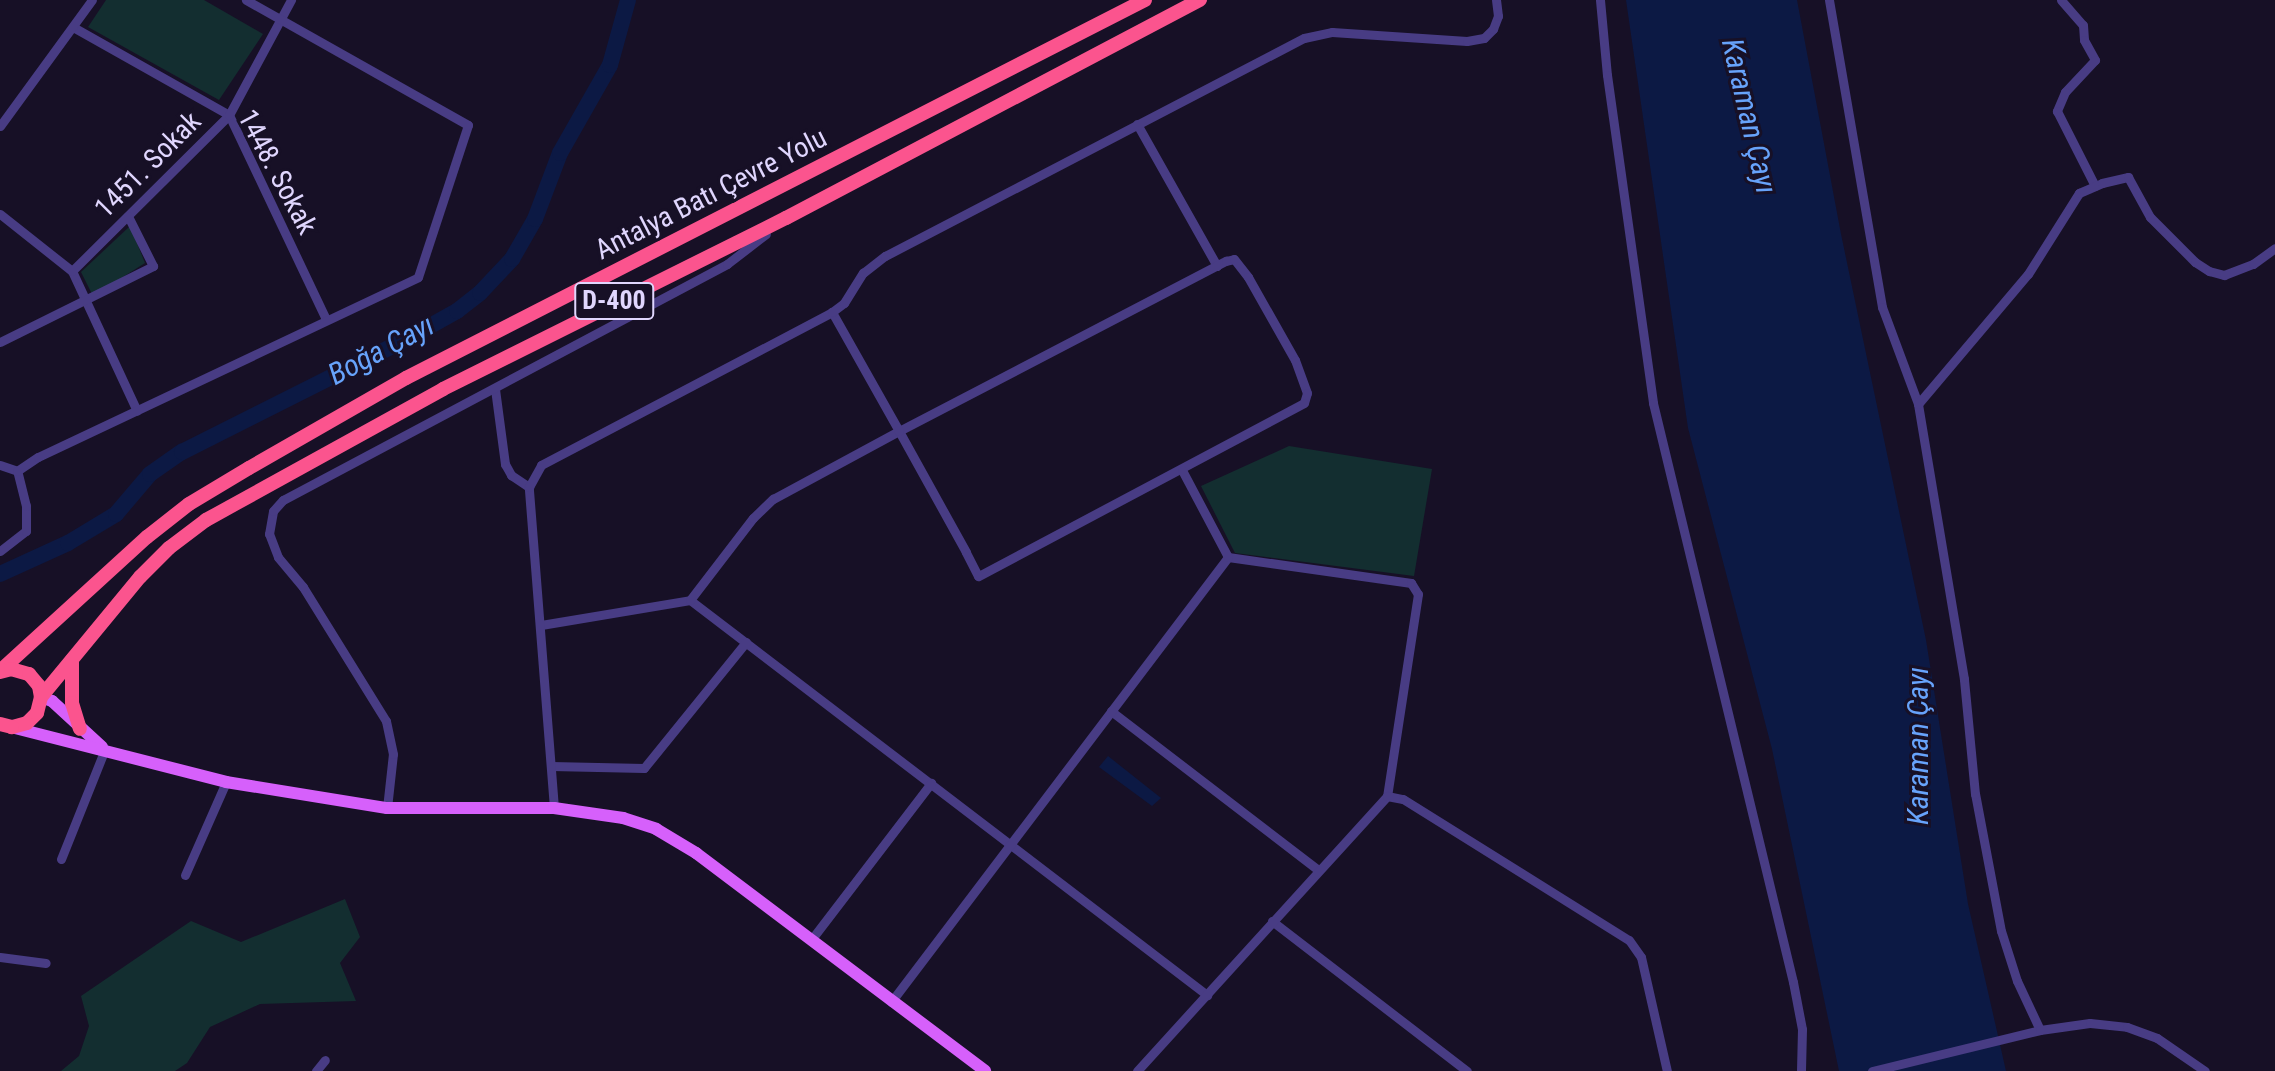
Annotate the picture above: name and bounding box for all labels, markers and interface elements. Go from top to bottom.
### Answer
water label: Karaman Çayı [1714,35,1784,197]
street label: 1448. Sokak [230,104,324,240]
street label: 1451. Sokak [88,105,208,225]
street label: Antalya Batı Çevre Yolu [590,121,832,267]
road number: D-400 [574,279,654,323]
water label: Boğa Çayı [322,307,440,393]
water label: Karaman Çayı [1900,667,1936,825]

